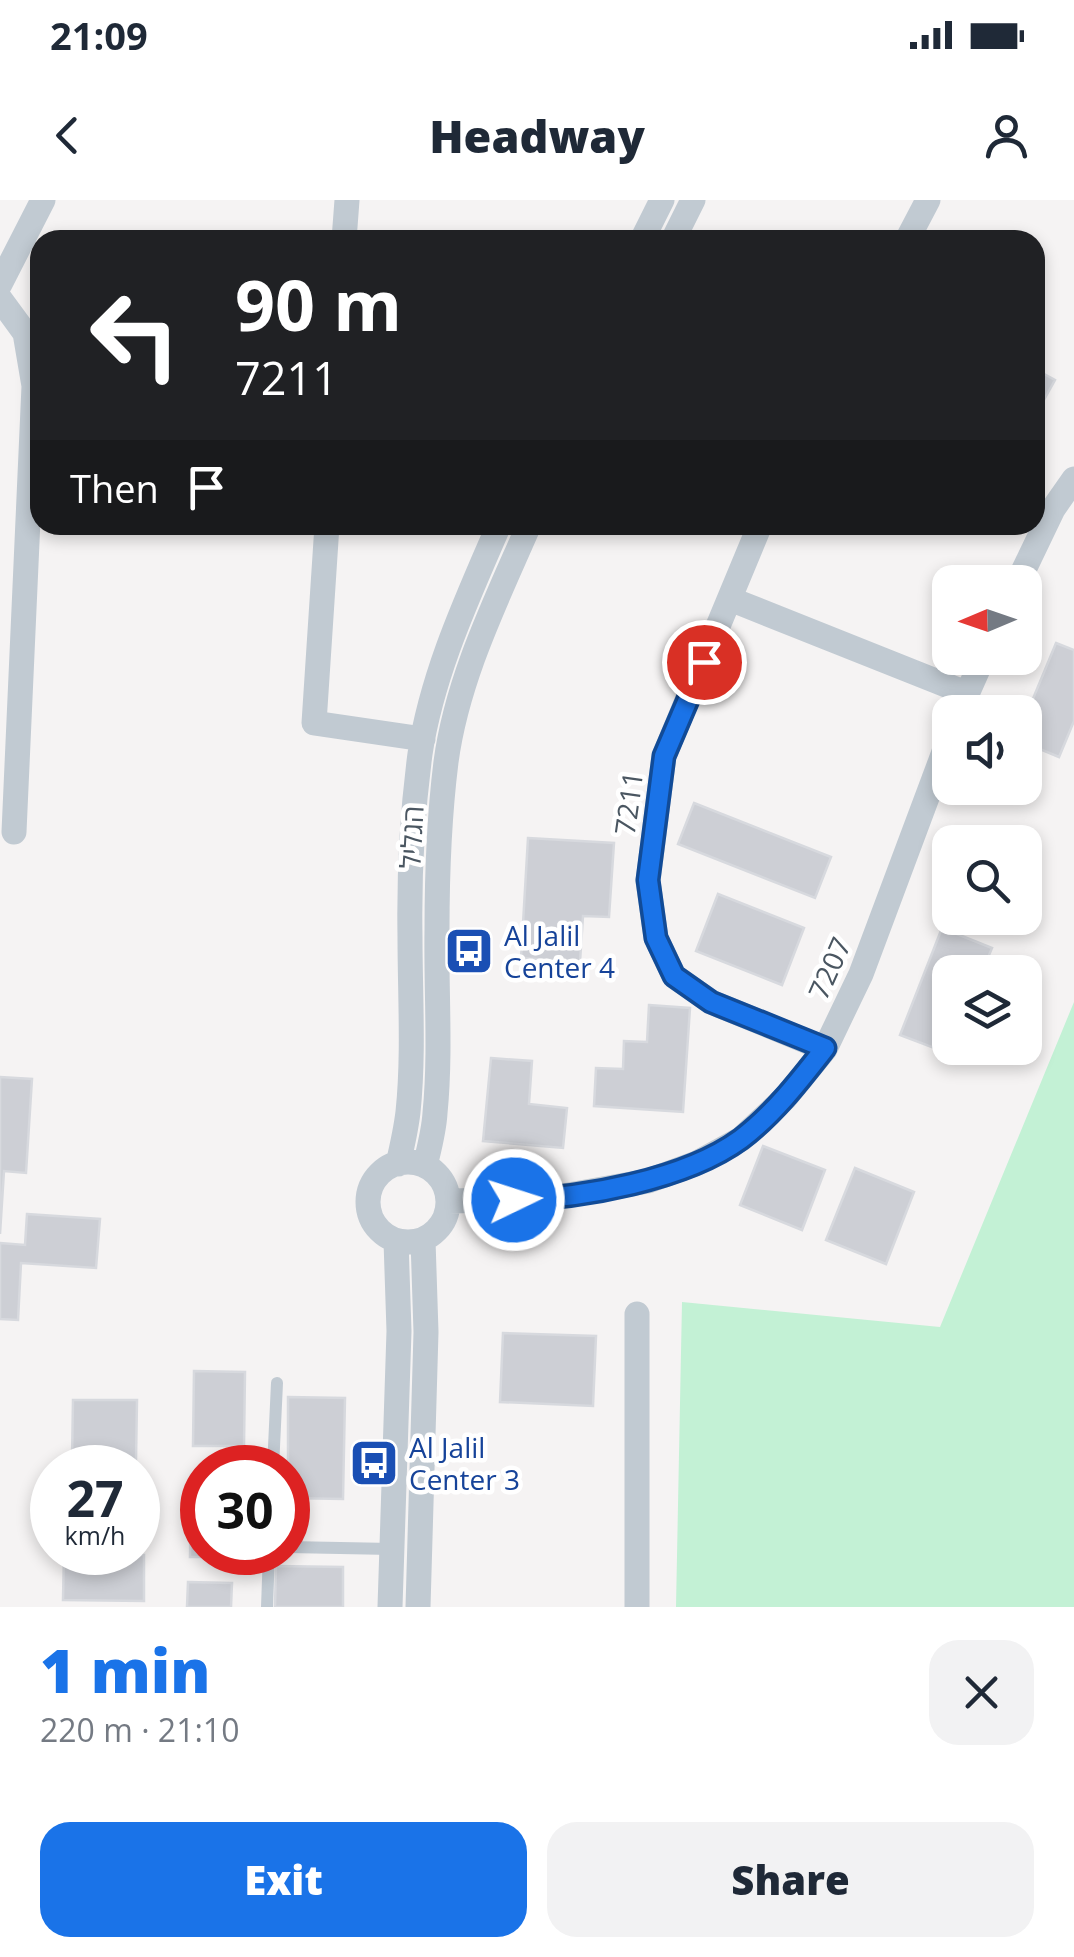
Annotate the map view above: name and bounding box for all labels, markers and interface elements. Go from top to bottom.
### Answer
text: 21:09 [50,9,148,61]
text: Headway [429,105,645,166]
icon: back [40,108,95,163]
icon: person [979,108,1034,163]
text: 90 m [235,256,402,352]
icon: left [70,270,200,400]
text: 7211 [235,347,338,408]
icon: arrive [179,460,234,515]
text: Then [70,462,159,514]
north arrow [932,565,1042,675]
map controls [932,565,1042,1065]
pin [662,620,747,705]
icon: arrive [677,635,732,690]
button: sound [932,695,1042,805]
street label: 7211 [605,769,651,837]
street label: הגליל [390,805,432,869]
button: search [932,825,1042,935]
place label: Al Jalil Center 4 [504,916,615,986]
bus stop icon: Al Jalil Center 4 [443,925,495,977]
street label: 7207 [799,931,859,1005]
button: layers [932,955,1042,1065]
position arrow [462,1148,566,1252]
place label: Al Jalil Center 3 [409,1428,520,1498]
bus stop icon: Al Jalil Center 3 [348,1437,400,1489]
speed limit sign: 30 [180,1445,310,1575]
text: 27 [66,1464,124,1532]
text: km/h [65,1518,125,1552]
text: 1 min [40,1629,210,1711]
button: close [929,1640,1034,1745]
text: 220 m · 21:10 [40,1708,239,1751]
button: Exit [40,1822,527,1937]
button: Share [547,1822,1034,1937]

